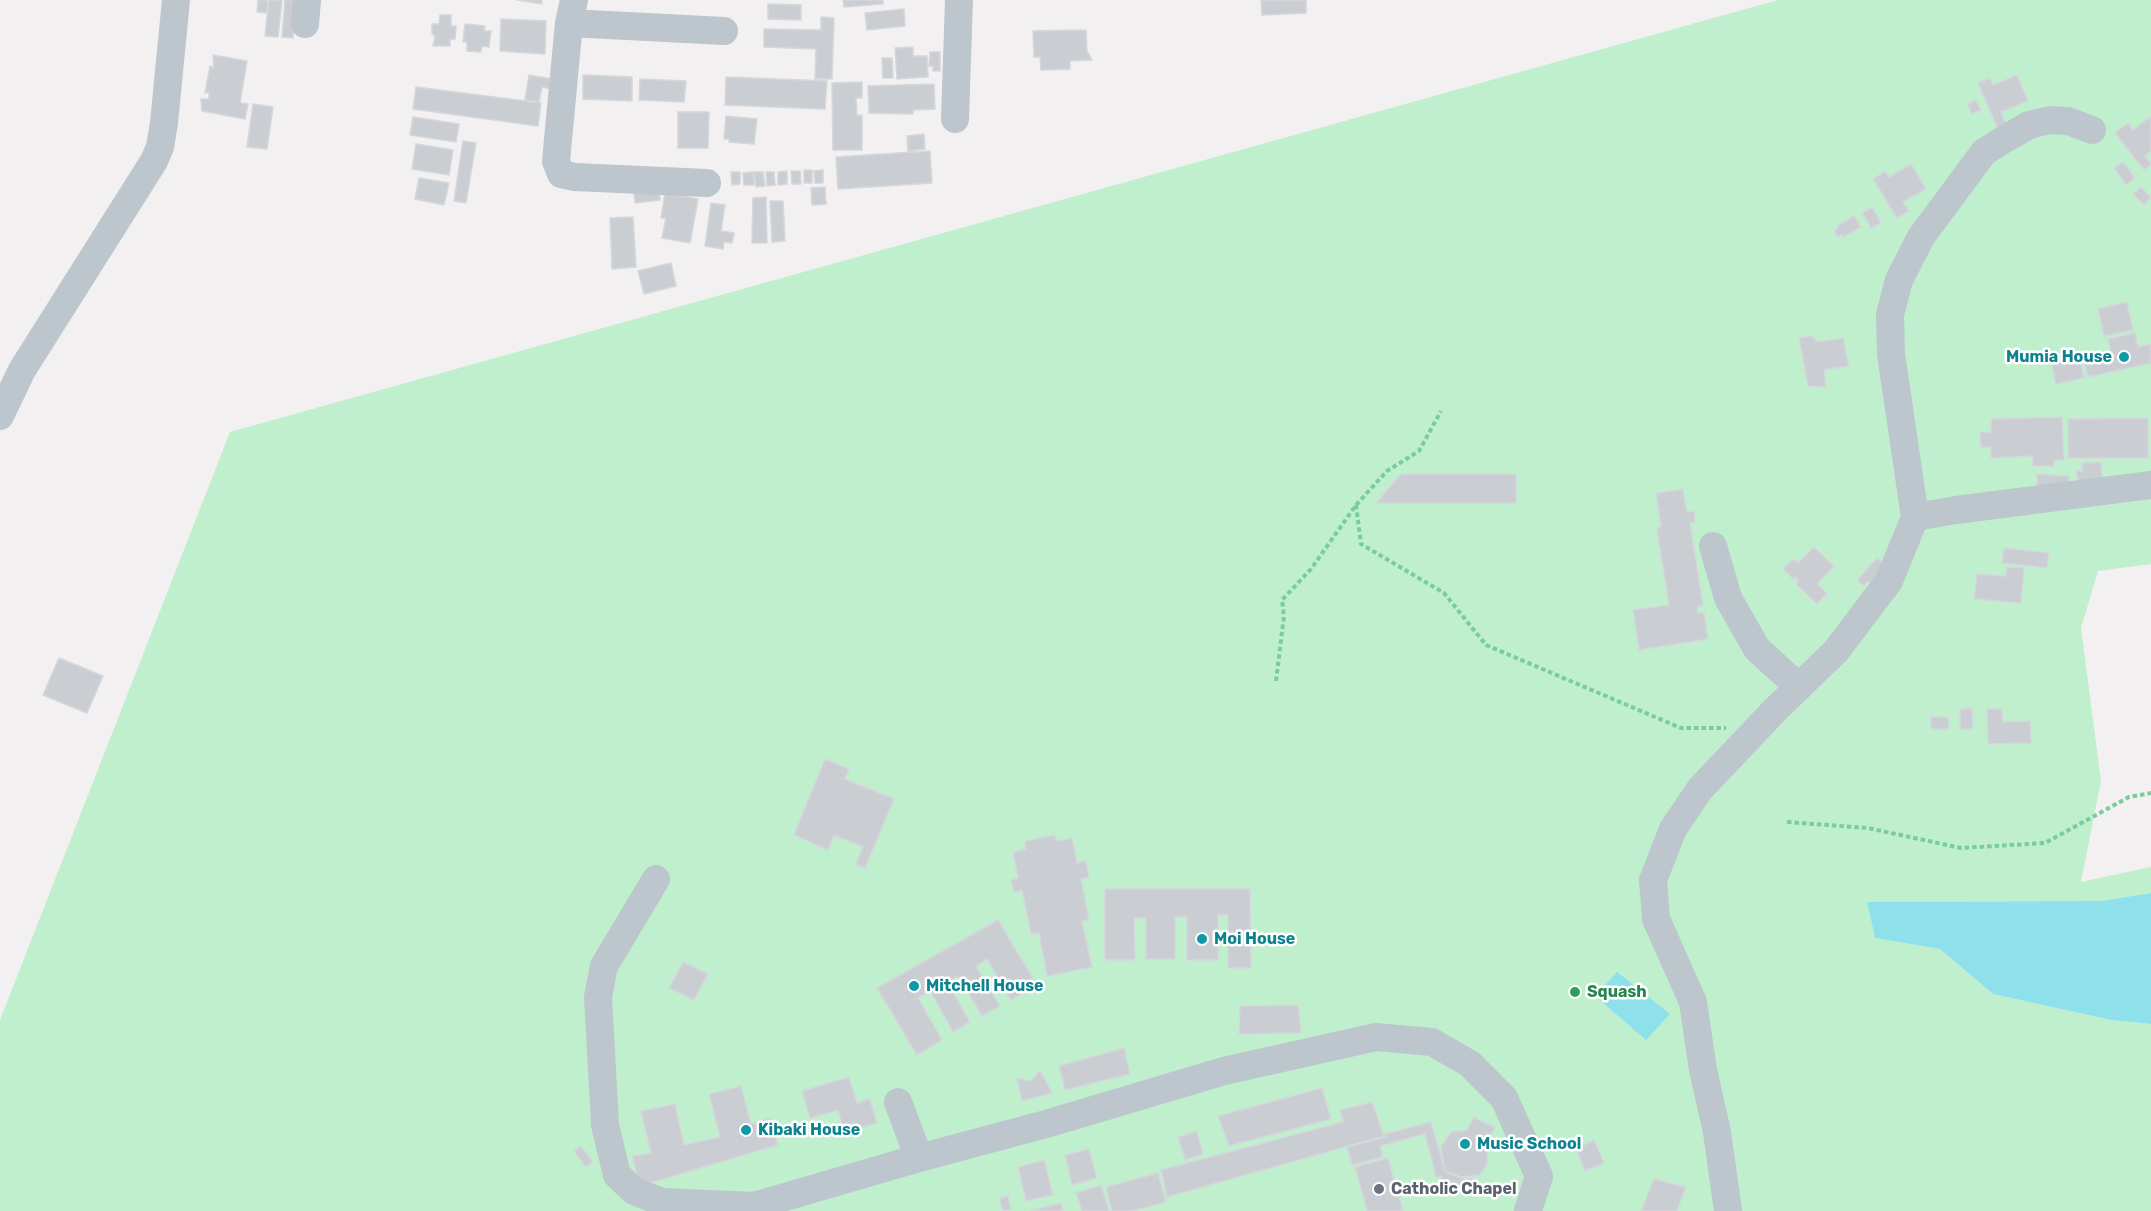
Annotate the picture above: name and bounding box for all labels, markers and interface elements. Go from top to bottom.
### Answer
place label: Mumia House [2006,347,2112,367]
marker: Mumia House [2117,350,2131,364]
place label: Moi House [1214,929,1295,949]
marker: Moi House [1195,932,1209,946]
place label: Mitchell House [926,976,1044,996]
marker: Mitchell House [907,979,921,993]
place label: Squash [1587,982,1647,1002]
marker: Squash [1568,985,1582,999]
place label: Kibaki House [758,1120,860,1140]
marker: Kibaki House [739,1123,753,1137]
place label: Music School [1477,1134,1581,1154]
marker: Music School [1458,1137,1472,1151]
place label: Catholic Chapel [1391,1179,1516,1199]
marker: Catholic Chapel [1372,1182,1386,1196]

